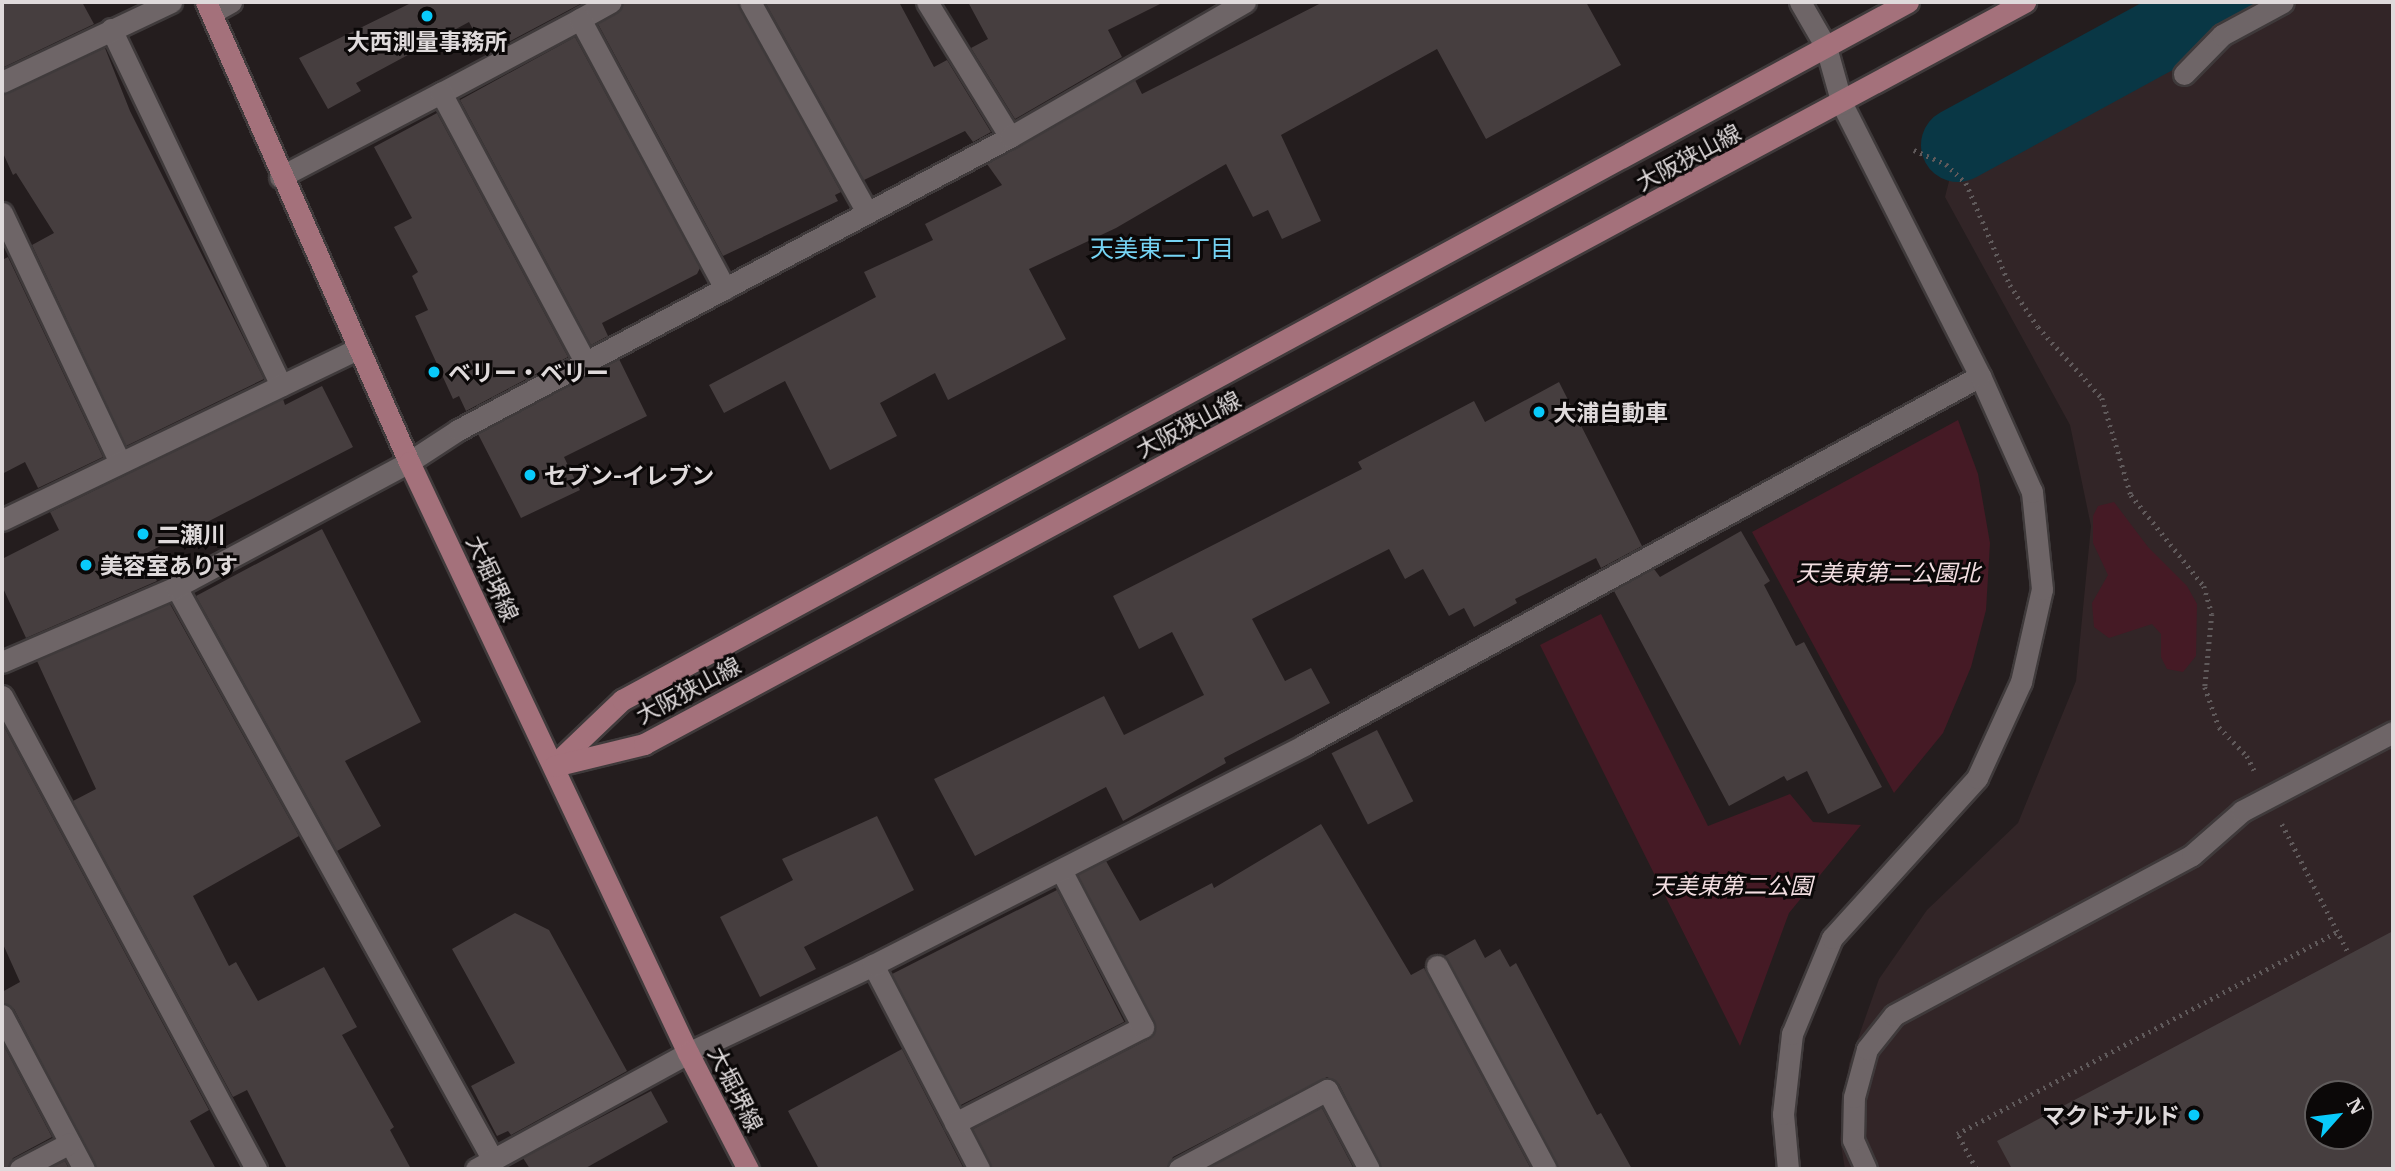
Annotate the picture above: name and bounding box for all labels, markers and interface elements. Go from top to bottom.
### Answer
marker: 大西測量事務所 [419,8,435,24]
place label: 大西測量事務所 [347,27,507,55]
street label: 大阪狭山線 [1631,118,1745,196]
district label: 天美東二丁目 [1090,235,1234,263]
place label: ベリー・ベリー [448,358,609,386]
marker: ベリー・ベリー [426,364,442,380]
street label: 大阪狭山線 [1131,385,1245,463]
place label: 大浦自動車 [1553,398,1668,426]
marker: 大浦自動車 [1531,404,1547,420]
place label: セブン-イレブン [544,461,714,489]
marker: セブン-イレブン [522,467,538,483]
place label: 二瀬川 [157,520,226,548]
marker: 二瀬川 [135,526,151,542]
street label: 大堀堺線 [461,530,525,626]
place label: 美容室ありす [100,551,238,579]
marker: 美容室ありす [78,557,94,573]
park label: 天美東第二公園北 [1796,558,1980,586]
street label: 大阪狭山線 [631,651,745,729]
park label: 天美東第二公園 [1652,871,1812,899]
street label: 大堀堺線 [703,1042,769,1136]
north arrow [2304,1080,2374,1150]
text: N [2342,1094,2370,1118]
place label: マクドナルド [2042,1101,2180,1129]
marker: マクドナルド [2186,1107,2202,1123]

